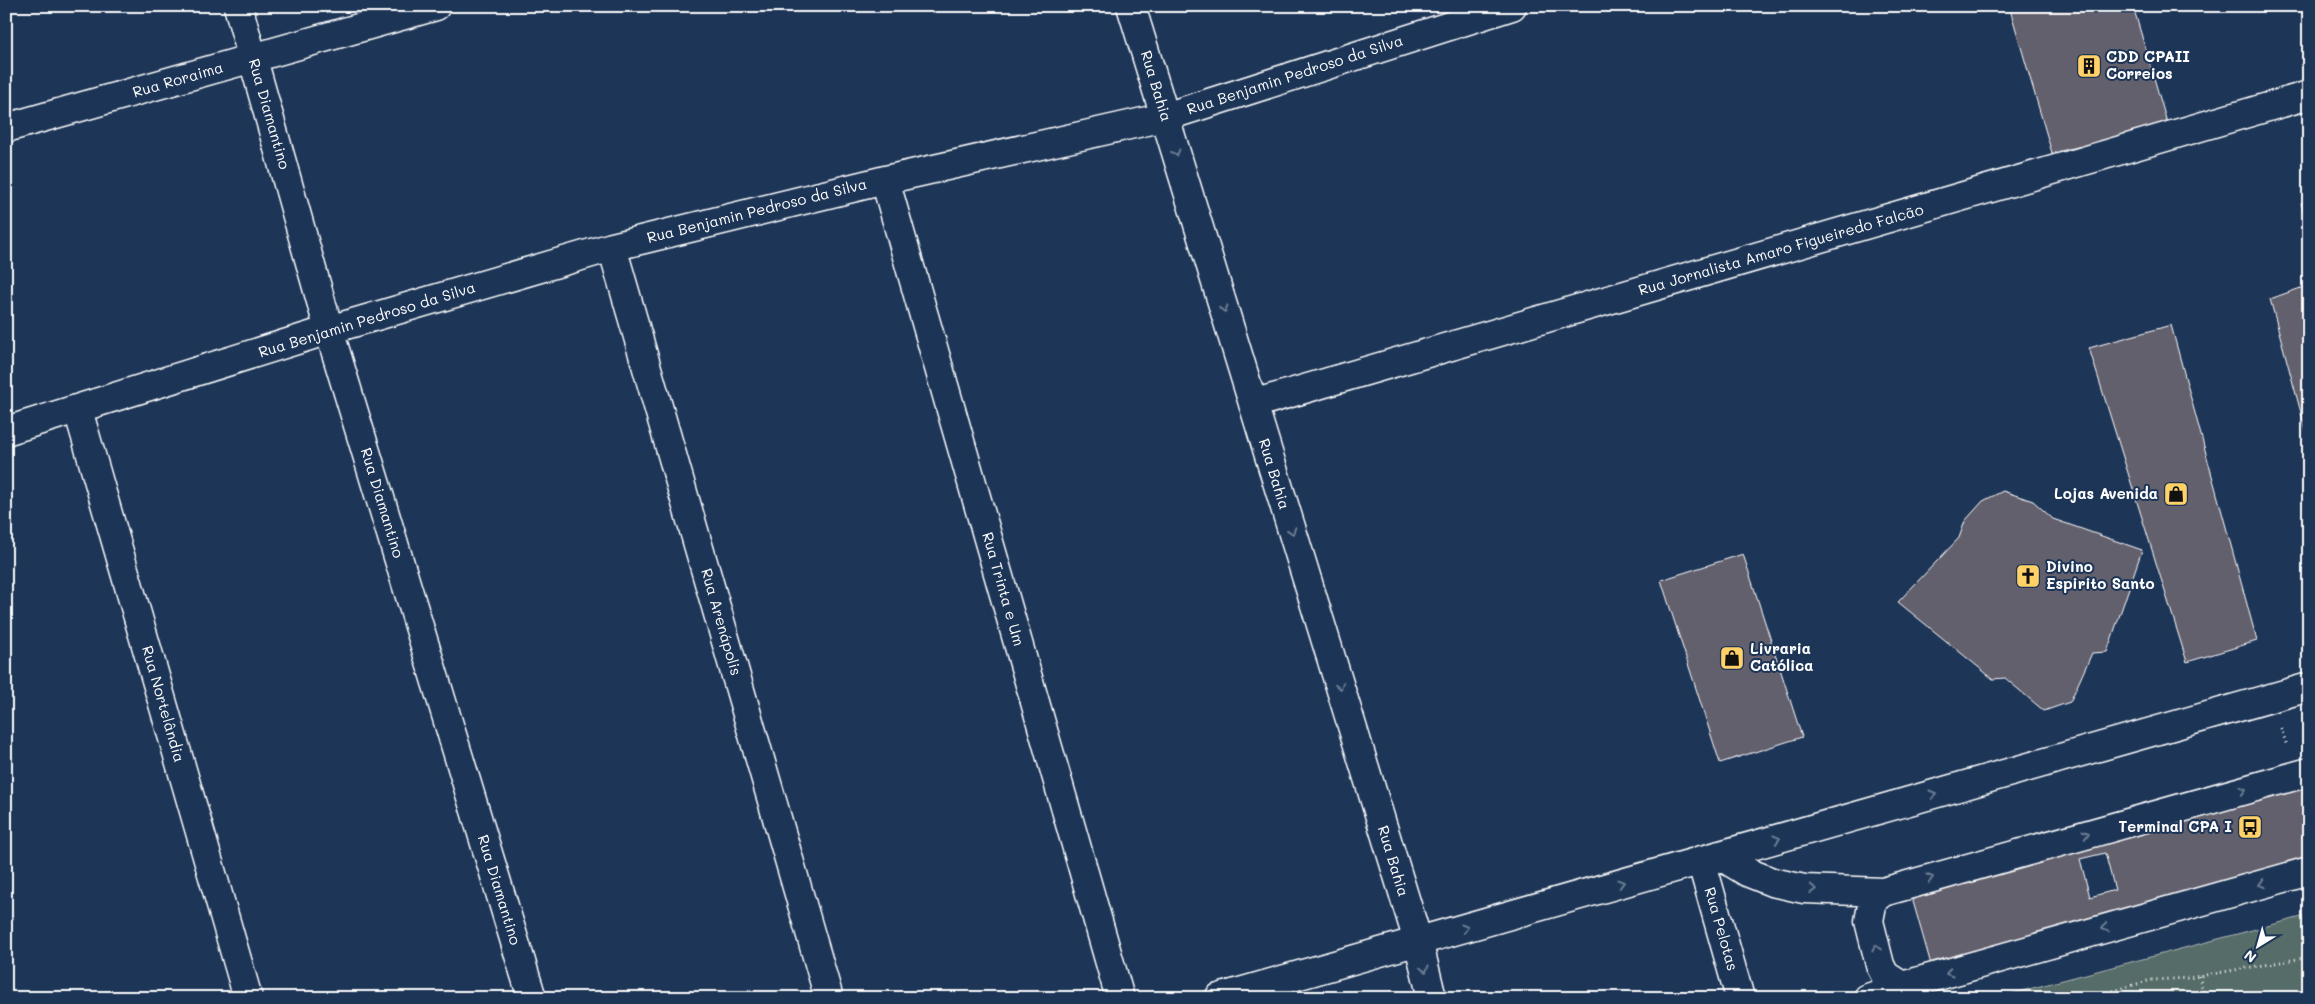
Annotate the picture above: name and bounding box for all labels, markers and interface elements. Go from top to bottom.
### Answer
street label: Rua Benjamin Pedroso da Silva [1184,30,1405,118]
place label: CDD CPAII Correios [2106,46,2190,83]
street label: Rua Bahia [1137,48,1177,124]
building icon: CDD CPAII Correios [2076,53,2102,79]
street label: Rua Diamantino [245,56,295,171]
street label: Rua Roraima [130,57,225,102]
one-way arrow [1171,149,1181,157]
street label: Rua Benjamin Pedroso da Silva [645,173,869,247]
street label: Rua Jornalista Amaro Figueiredo Falcão [1636,199,1926,299]
street label: Rua Benjamin Pedroso da Silva [256,276,478,362]
one-way arrow [1218,304,1228,312]
street label: Rua Bahia [1255,436,1295,512]
street label: Rua Diamantino [357,445,409,560]
shop icon: Lojas Avenida [2163,481,2189,507]
place label: Lojas Avenida [2054,483,2158,503]
one-way arrow [1286,526,1296,535]
street label: Rua Trinta e Um [978,529,1030,648]
place label: Divino Espirito Santo [2046,556,2155,593]
church icon: Divino Espirito Santo [2015,563,2041,589]
street label: Rua Arenápolis [697,566,747,678]
place label: Livraria Católica [1750,638,1813,675]
street label: Rua Nortelândia [138,643,190,764]
shop icon: Livraria Católica [1719,645,1745,671]
one-way arrow [1334,682,1344,690]
one-way arrow [2238,786,2246,796]
one-way arrow [1929,790,1937,800]
bus stop icon: Terminal CPA I [2237,814,2263,840]
place label: Terminal CPA I [2118,816,2232,836]
street label: Rua Bahia [1374,823,1414,899]
one-way arrow [2082,830,2090,840]
street label: Rua Diamantino [474,832,526,947]
one-way arrow [1773,834,1782,845]
one-way arrow [1925,874,1934,884]
one-way arrow [1616,879,1624,889]
one-way arrow [2258,879,2266,889]
street label: Rua Pelotas [1700,884,1743,973]
one-way arrow [1810,884,1818,895]
north arrow [2232,922,2282,972]
one-way arrow [1460,923,1468,933]
one-way arrow [2102,923,2110,933]
one-way arrow [1871,944,1881,952]
text: N [2240,946,2260,968]
one-way arrow [1419,965,1430,974]
one-way arrow [1945,967,1954,977]

